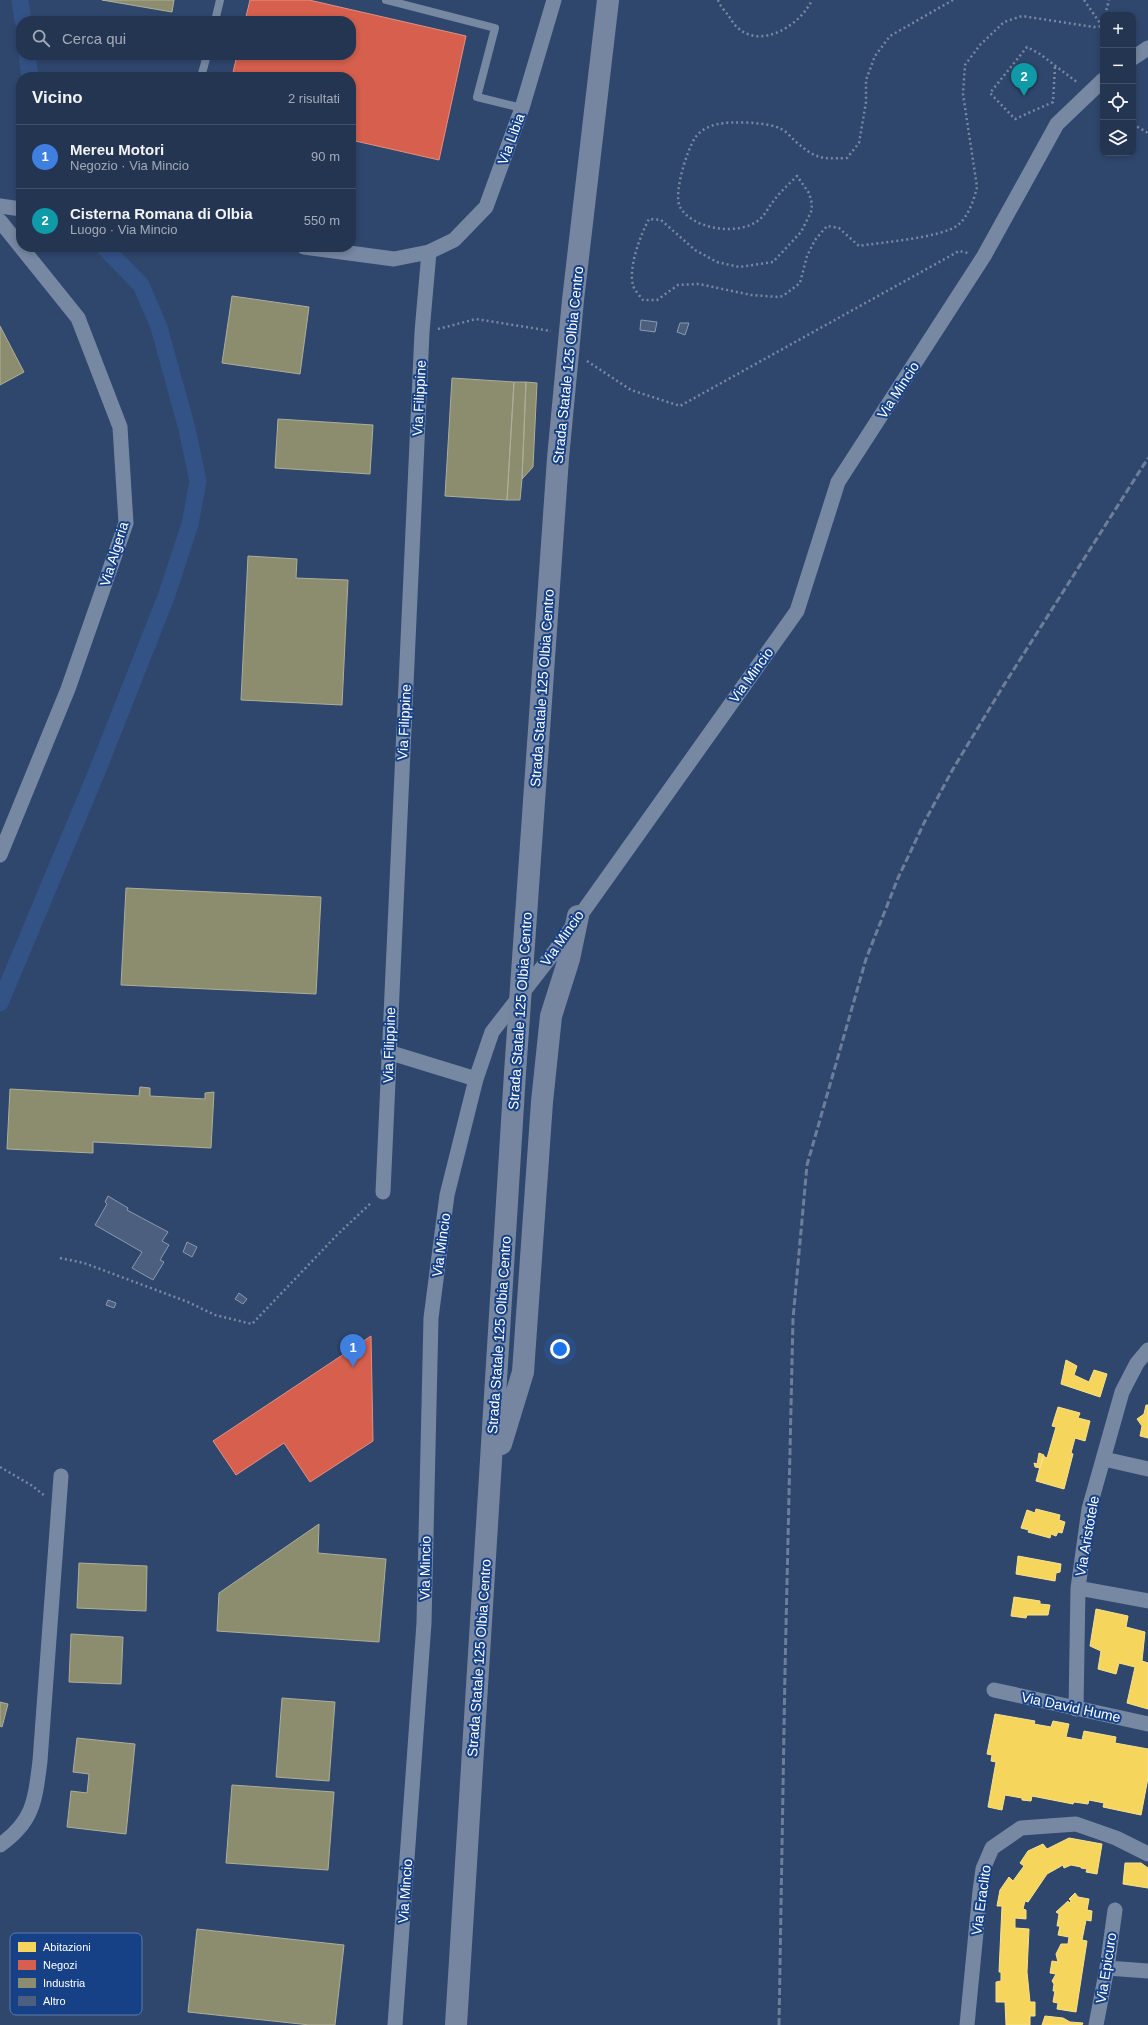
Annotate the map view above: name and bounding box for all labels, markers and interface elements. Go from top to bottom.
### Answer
map controls [1100,12,1136,156]
button: + [1100,12,1136,48]
search box [16,16,356,60]
icon: search [30,27,52,49]
text: Cerca qui [62,30,126,47]
button: − [1100,48,1136,84]
pin: 2 [1011,63,1037,96]
button: locate [1100,84,1136,120]
text: Vicino [32,88,83,107]
text: 2 risultati [288,91,340,106]
street label: Via Libia [494,111,528,167]
button: layers [1100,120,1136,156]
text: Mereu Motori [70,141,164,158]
text: 1 [41,149,49,164]
text: 90 m [311,149,340,164]
text: Negozio · Via Mincio [70,158,189,173]
text: Cisterna Romana di Olbia [70,205,253,222]
text: 2 [41,213,49,228]
text: 550 m [304,213,340,228]
text: Luogo · Via Mincio [70,222,177,237]
street label: Strada Statale 125 Olbia Centro [550,265,586,465]
street label: Via Mincio [874,358,922,421]
street label: Via Filippine [409,359,429,436]
street label: Via Algeria [97,520,131,588]
street label: Strada Statale 125 Olbia Centro [527,588,557,788]
street label: Via Mincio [726,644,777,706]
street label: Via Filippine [394,683,414,760]
street label: Via Mincio [537,907,587,969]
street label: Strada Statale 125 Olbia Centro [505,911,535,1111]
street label: Via Filippine [380,1007,398,1083]
street label: Via Mincio [429,1212,453,1278]
street label: Strada Statale 125 Olbia Centro [484,1235,514,1435]
pin: 1 [340,1334,366,1367]
your location [550,1339,570,1359]
street label: Via Aristotele [1072,1494,1102,1578]
street label: Via Mincio [416,1535,434,1600]
street label: Strada Statale 125 Olbia Centro [464,1558,494,1758]
street label: Via David Hume [1020,1689,1122,1725]
street label: Via Mincio [395,1858,415,1924]
street label: Via Eraclito [968,1864,994,1936]
street label: Via Epicuro [1093,1931,1120,2004]
legend [10,1933,142,2015]
text: Abitazioni [43,1941,91,1953]
text: Negozi [43,1959,77,1971]
text: Industria [43,1977,86,1989]
text: Altro [43,1995,66,2007]

